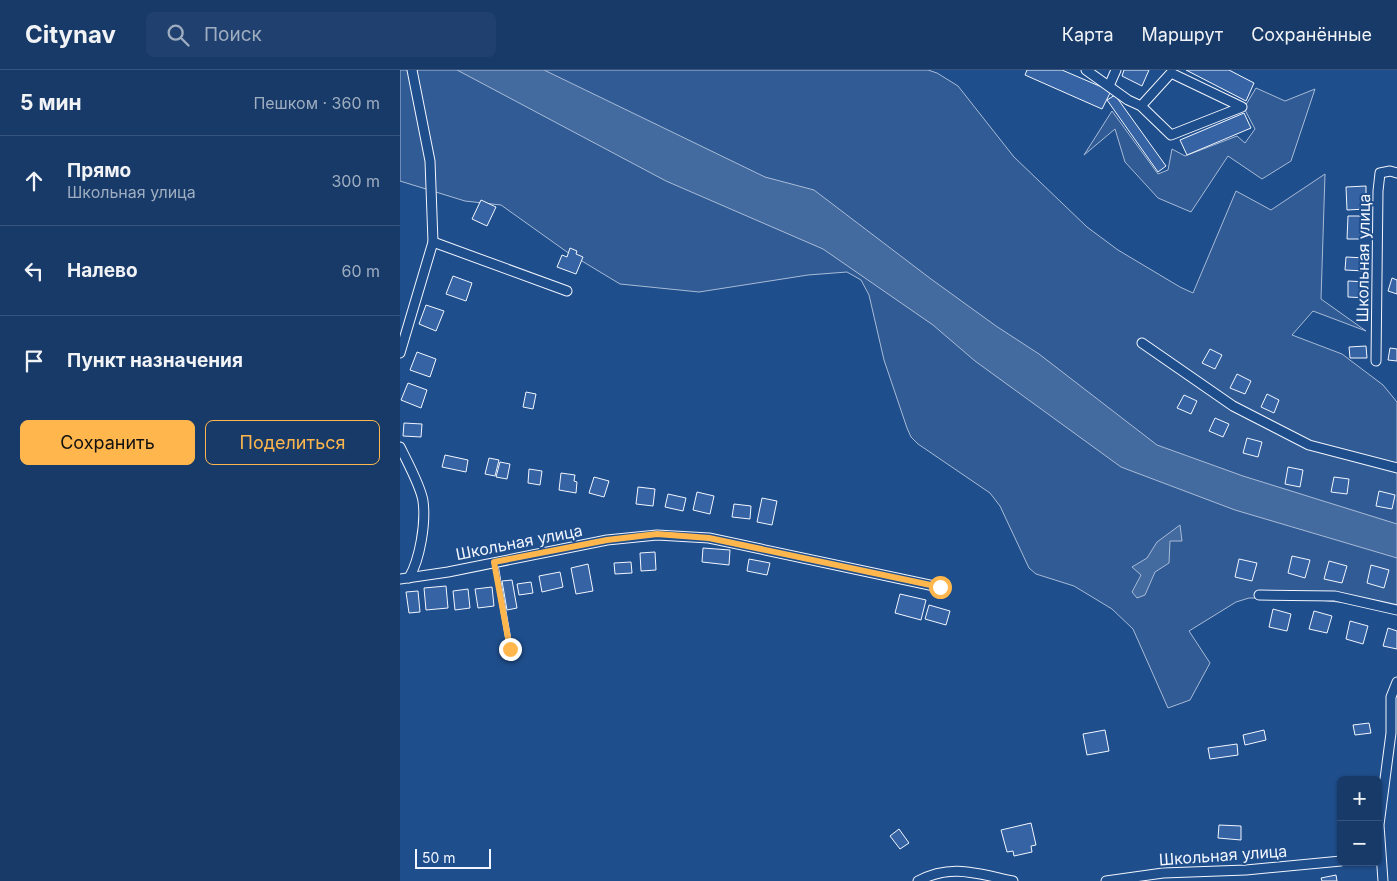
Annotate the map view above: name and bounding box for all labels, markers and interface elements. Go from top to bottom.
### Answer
search box [146,12,496,57]
text: Citynav [25,20,116,49]
icon: search [164,21,192,49]
text: Поиск [204,23,262,46]
text: Карта [1062,24,1114,45]
text: Маршрут [1142,24,1223,45]
text: Сохранённые [1251,24,1372,45]
text: 5 мин [20,90,82,115]
text: Пешком · 360 m [253,93,380,113]
text: Прямо [67,159,131,182]
icon: ahead [20,167,48,195]
text: 300 m [331,171,380,191]
text: Школьная улица [67,182,196,202]
street label: Школьная улица [1352,194,1374,322]
icon: left [20,257,48,285]
text: Налево [67,259,138,282]
text: 60 m [341,261,380,281]
icon: arrive [20,347,48,375]
text: Пункт назначения [67,349,243,372]
button: Сохранить [20,420,195,465]
button: Поделиться [205,420,380,465]
street label: Школьная улица [454,520,584,564]
route start [929,576,952,599]
route end [499,638,522,661]
map controls [1337,776,1382,866]
button: + [1337,776,1382,821]
button: − [1337,821,1382,866]
street label: Школьная улица [1158,841,1288,869]
scale bar [415,846,491,869]
text: 50 m [422,849,456,866]

